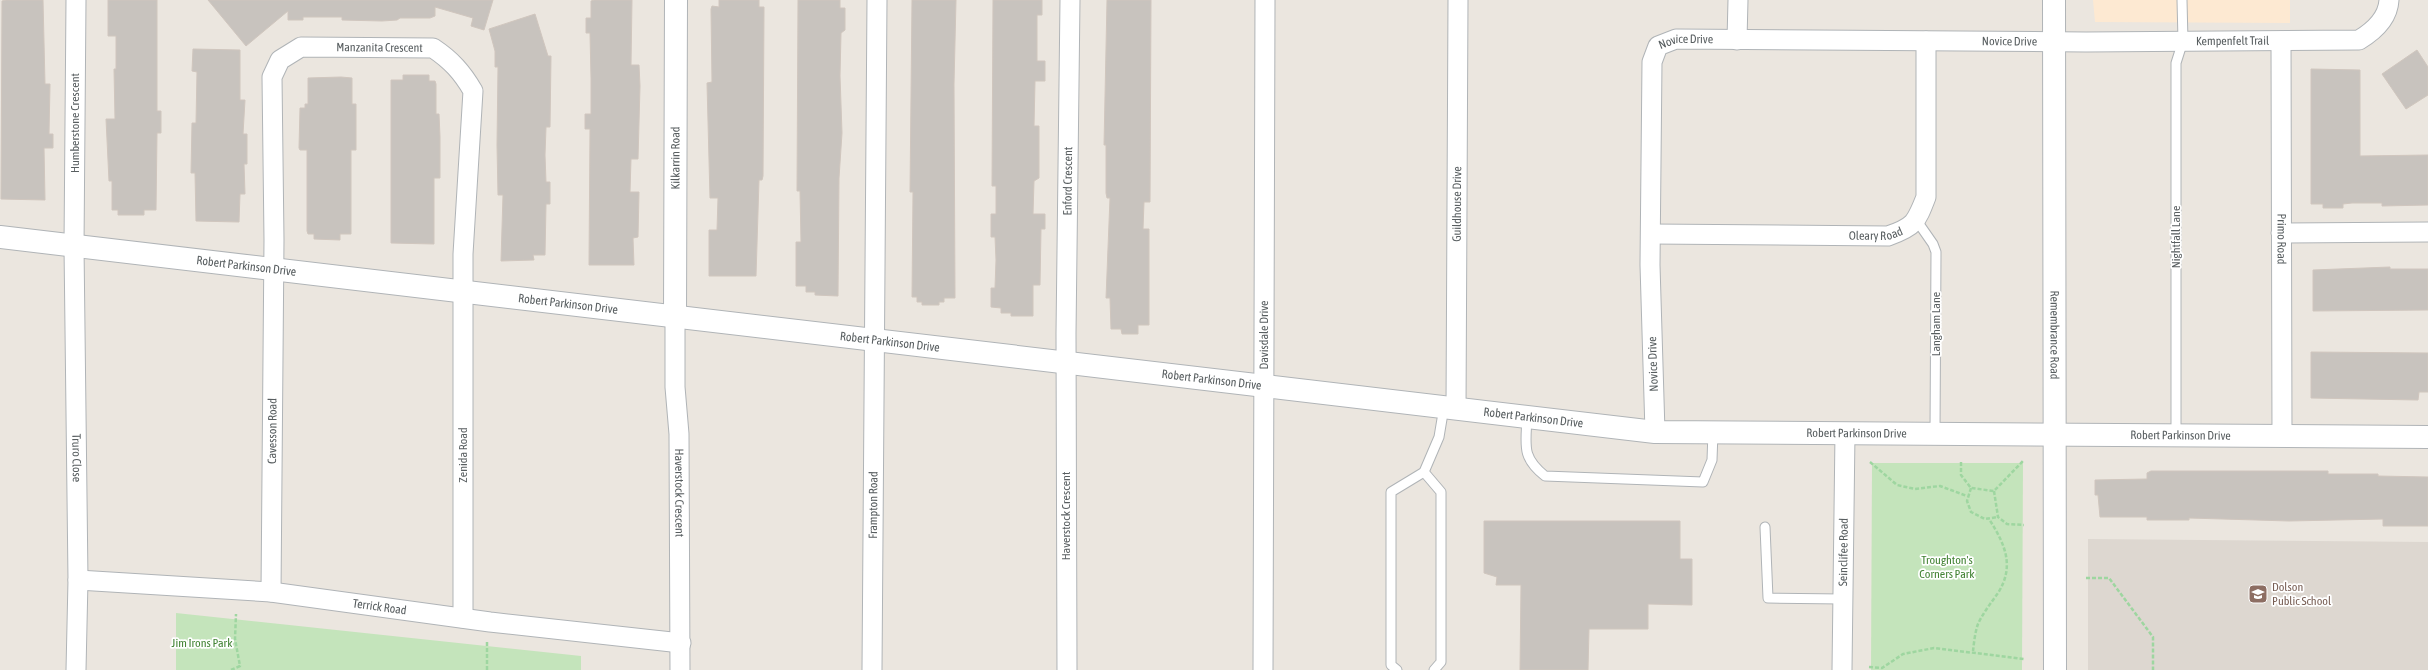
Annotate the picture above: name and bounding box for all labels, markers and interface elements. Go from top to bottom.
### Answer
street label: Novice Drive [1657,32,1713,52]
street label: Novice Drive [1982,34,2037,49]
street label: Kempenfelt Trail [2196,34,2270,48]
street label: Manzanita Crescent [336,40,423,55]
street label: Humberstone Crescent [68,72,82,173]
street label: Kilkarrin Road [668,126,683,190]
street label: Enford Crescent [1060,146,1075,215]
street label: Guildhouse Drive [1450,166,1464,242]
street label: Nightfall Lane [2169,206,2183,268]
street label: Primo Road [2274,213,2289,265]
street label: Oleary Road [1849,224,1905,243]
street label: Robert Parkinson Drive [196,253,297,279]
street label: Remembrance Road [2047,290,2062,380]
street label: Robert Parkinson Drive [517,291,619,317]
street label: Langham Lane [1929,292,1943,356]
street label: Davisdale Drive [1257,300,1271,370]
street label: Robert Parkinson Drive [839,329,940,355]
street label: Novice Drive [1645,336,1661,392]
street label: Robert Parkinson Drive [1161,367,1262,393]
street label: Cavesson Road [265,398,280,464]
street label: Robert Parkinson Drive [1483,405,1584,430]
street label: Robert Parkinson Drive [1806,426,1907,441]
street label: Zenida Road [456,427,470,483]
street label: Robert Parkinson Drive [2130,428,2231,443]
street label: Truro Close [69,434,84,482]
street label: Haverstock Crescent [672,448,686,538]
street label: Frampton Road [866,471,880,539]
street label: Haverstock Crescent [1059,471,1073,560]
street label: Seinclifee Road [1836,518,1851,586]
park label: Troughton's Corners Park [1919,553,1975,581]
place label: Dolson Public School [2272,580,2332,608]
school or university icon: Dolson Public School [2247,583,2269,605]
street label: Terrick Road [352,596,407,617]
park label: Jim Irons Park [172,636,233,650]

